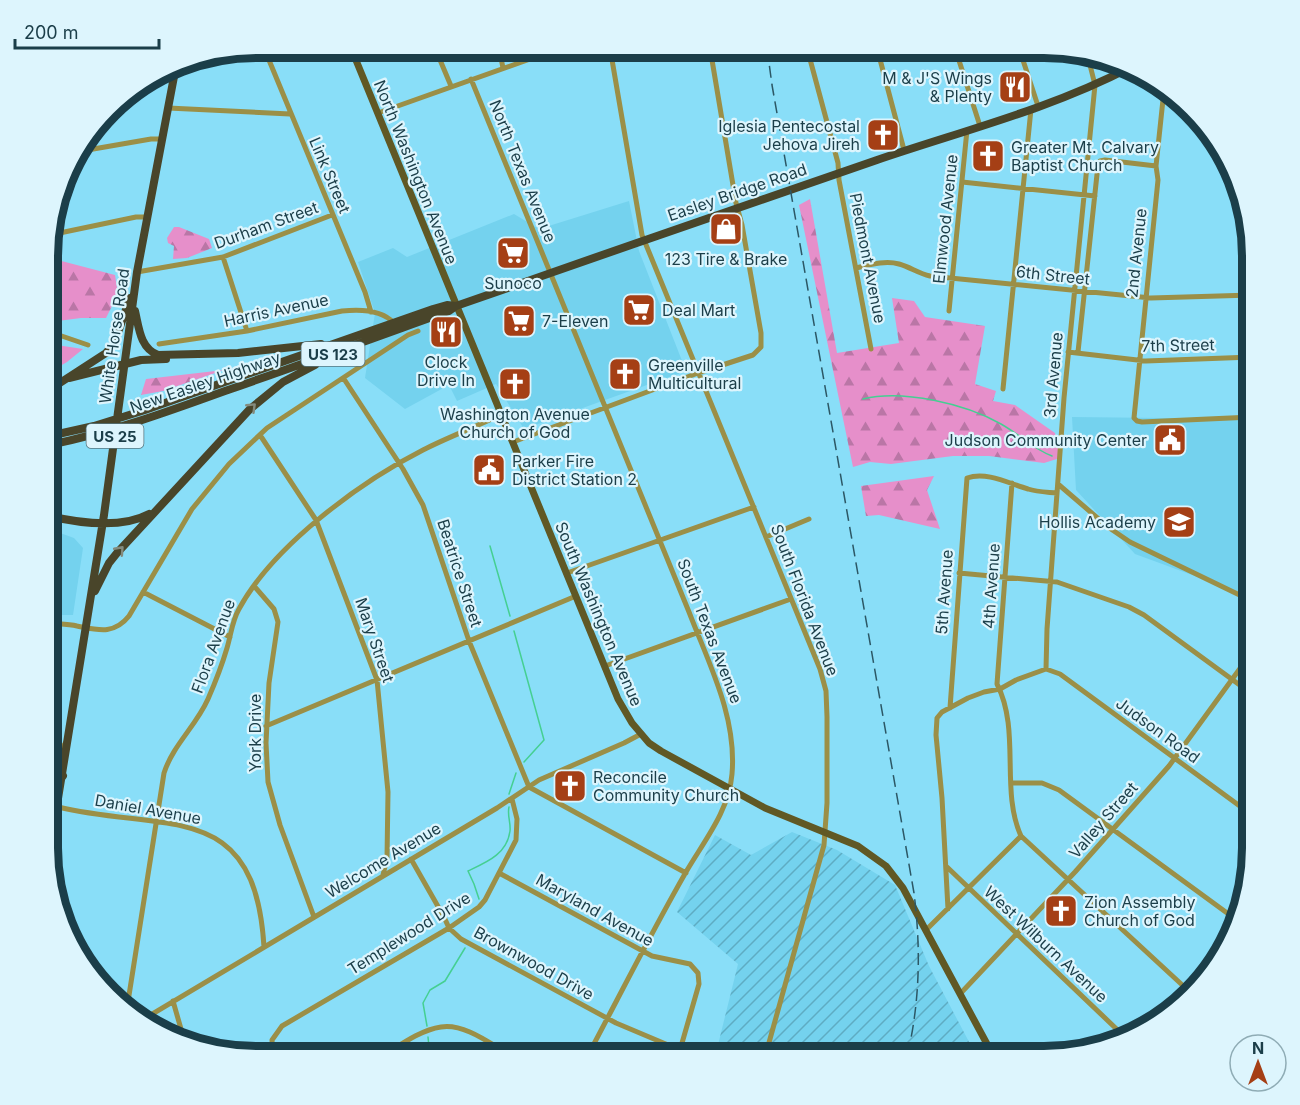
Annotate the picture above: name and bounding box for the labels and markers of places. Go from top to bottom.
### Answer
place label: M & J'S Wings & Plenty [882,68,992,106]
restaurant icon: M & J'S Wings & Plenty [997,69,1033,105]
place label: Iglesia Pentecostal Jehova Jireh [718,116,860,154]
church icon: Iglesia Pentecostal Jehova Jireh [865,117,901,153]
place label: Greater Mt. Calvary Baptist Church [1011,137,1159,175]
church icon: Greater Mt. Calvary Baptist Church [970,138,1006,174]
shop icon: 123 Tire & Brake [708,211,744,247]
supermarket icon: Sunoco [495,235,531,271]
place label: 123 Tire & Brake [665,249,787,269]
place label: Sunoco [484,273,542,293]
supermarket icon: Deal Mart [621,292,657,328]
place label: Deal Mart [662,300,735,320]
supermarket icon: 7-Eleven [501,303,537,339]
place label: 7-Eleven [542,311,608,331]
restaurant icon: Clock Drive In [428,314,464,350]
place label: Clock Drive In [417,352,475,390]
place label: Greenville Multicultural [648,355,741,393]
church icon: Greenville Multicultural [607,356,643,392]
church icon: Washington Avenue Church of God [497,366,533,402]
place label: Washington Avenue Church of God [440,404,590,442]
public building icon: Judson Community Center [1152,422,1188,458]
place label: Judson Community Center [945,430,1147,450]
place label: Parker Fire District Station 2 [512,451,637,489]
public building icon: Parker Fire District Station 2 [471,452,507,488]
school or university icon: Hollis Academy [1161,504,1197,540]
place label: Hollis Academy [1039,512,1156,532]
place label: Reconcile Community Church [593,767,739,805]
church icon: Reconcile Community Church [552,768,588,804]
place label: Zion Assembly Church of God [1084,892,1196,930]
church icon: Zion Assembly Church of God [1043,893,1079,929]

